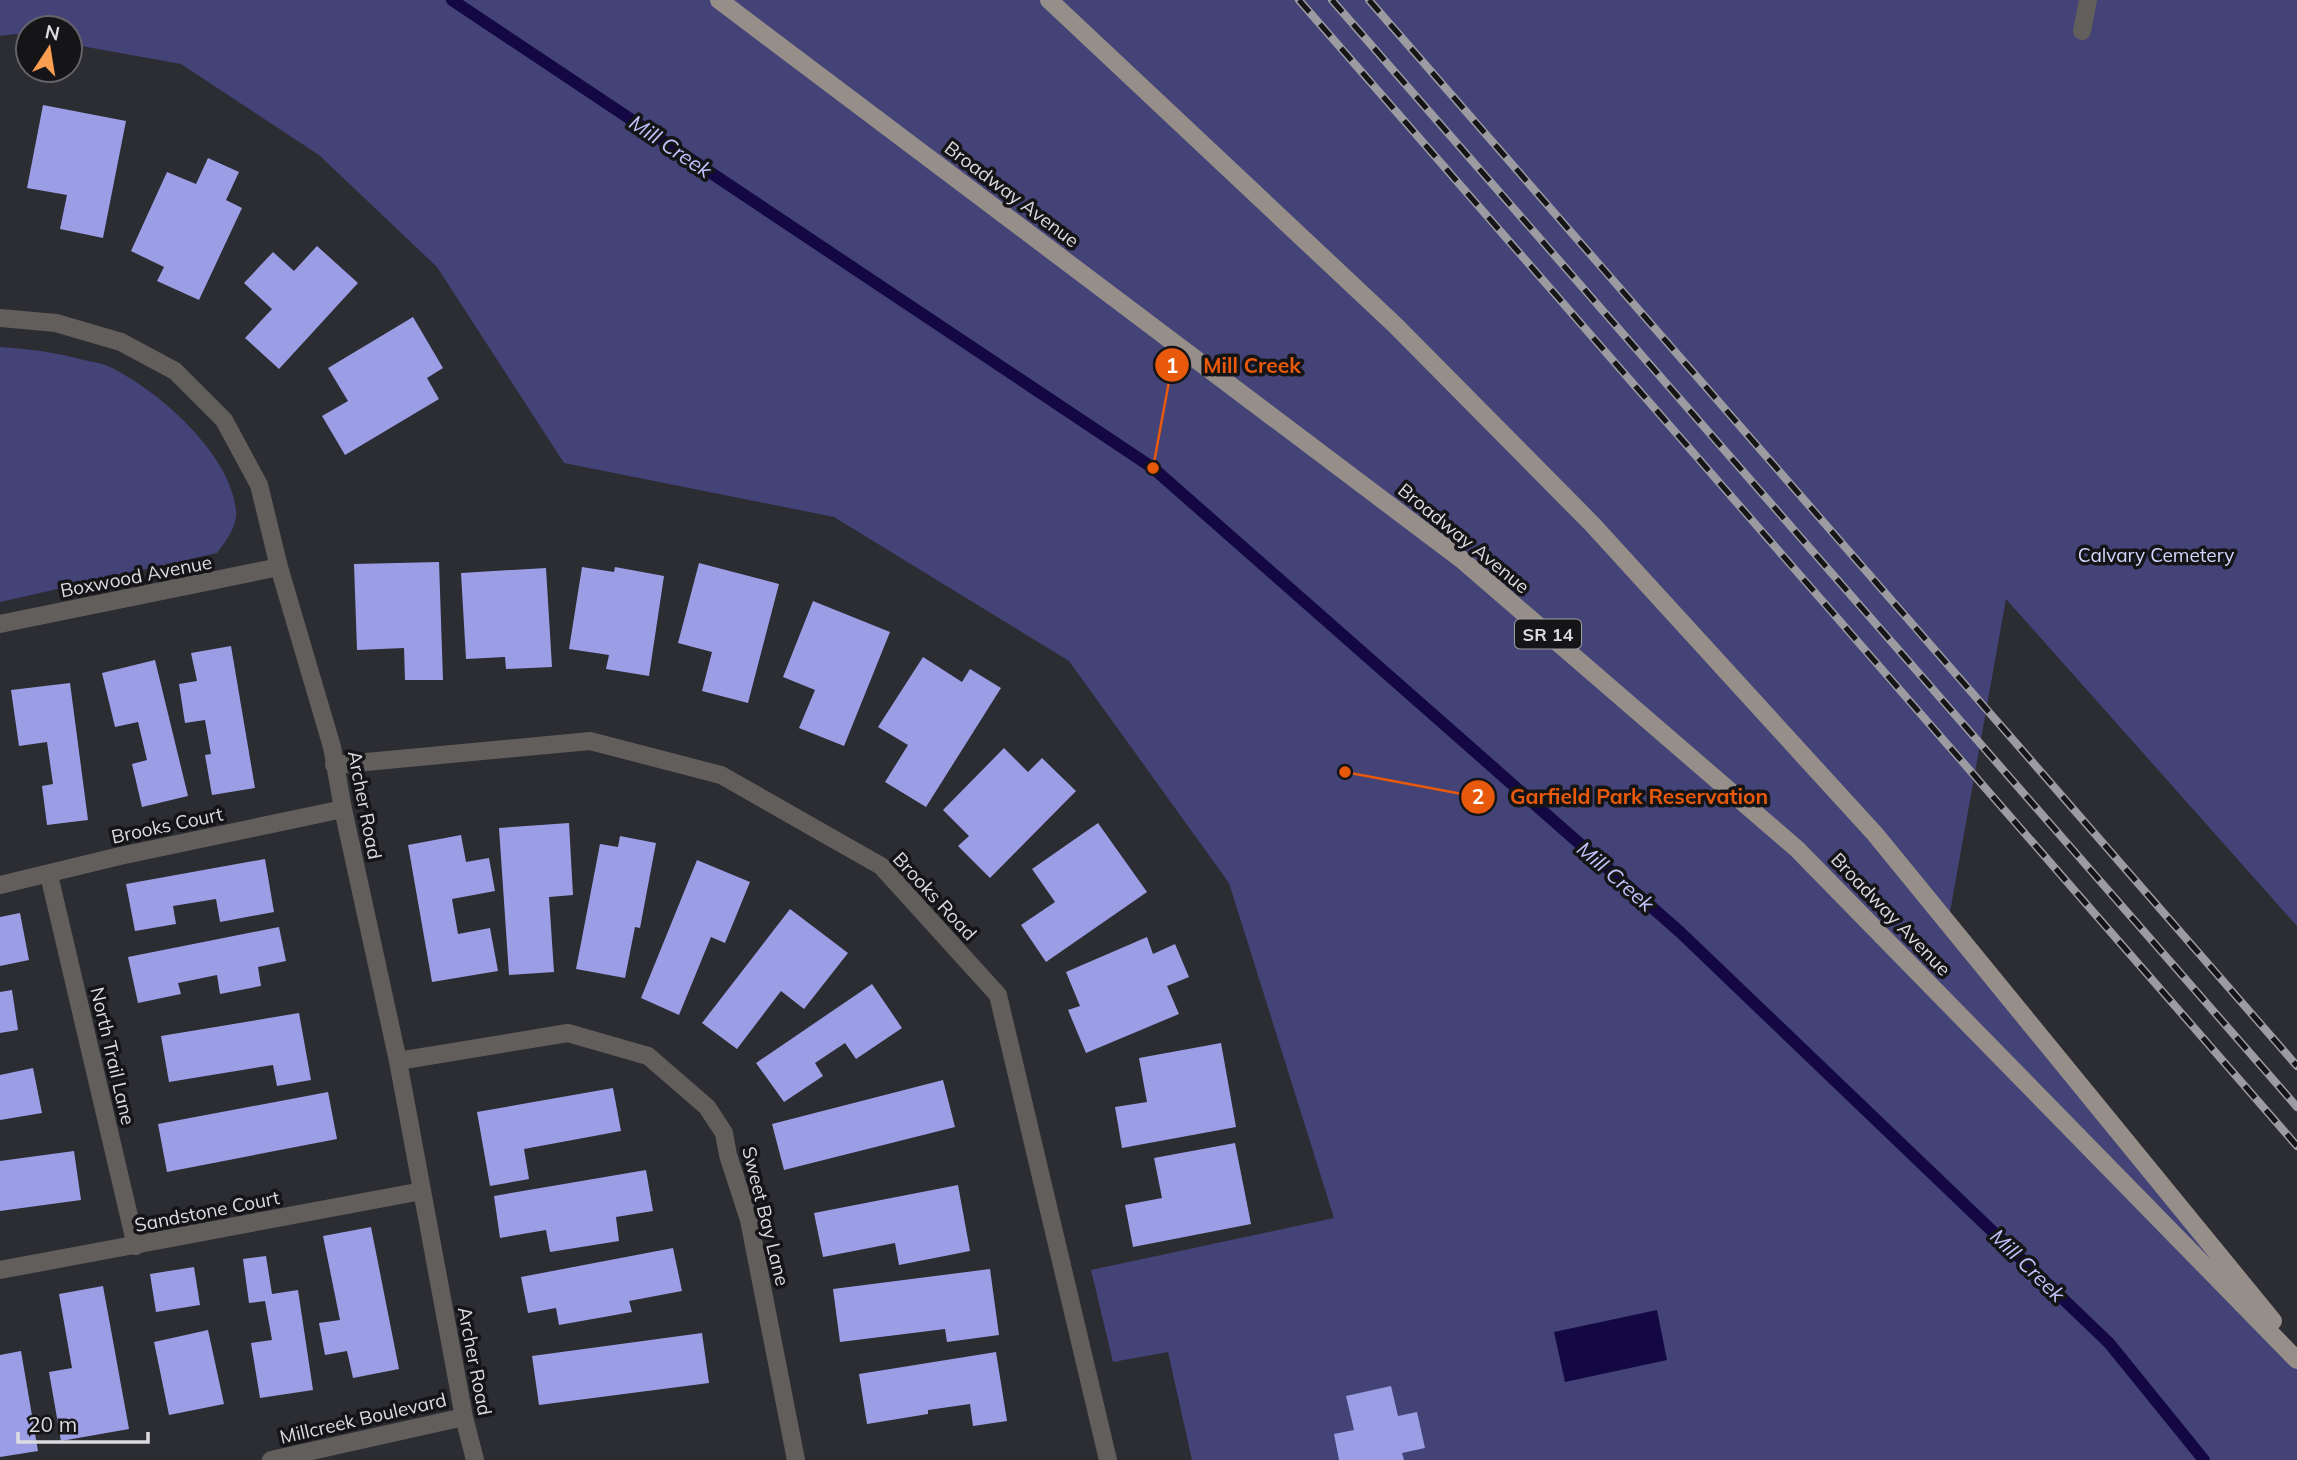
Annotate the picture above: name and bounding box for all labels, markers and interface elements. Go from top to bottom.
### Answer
north arrow [14,14,84,84]
text: N [43,19,62,46]
water label: Mill Creek [625,109,718,184]
street label: Broadway Avenue [940,136,1084,252]
callout: Mill Creek [1155,344,1315,386]
text: 1 [1166,352,1178,378]
text: Mill Creek [1203,352,1301,378]
street label: Broadway Avenue [1393,478,1535,598]
park label: Calvary Cemetery [2078,543,2234,567]
street label: Boxwood Avenue [58,550,214,602]
road number: SR 14 [1515,620,1581,648]
street label: Archer Road [343,749,387,861]
callout: Garfield Park Reservation [1461,776,1782,818]
text: 2 [1472,783,1484,809]
text: Garfield Park Reservation [1510,783,1768,809]
street label: Brooks Court [109,801,225,849]
water label: Mill Creek [1572,835,1661,917]
street label: Brooks Road [888,847,982,945]
street label: Broadway Avenue [1826,847,1956,981]
street label: North Trail Lane [85,985,141,1127]
street label: Sweet Bay Lane [737,1144,795,1288]
street label: Sandstone Court [132,1185,282,1237]
water label: Mill Creek [1985,1223,2072,1308]
street label: Archer Road [453,1305,497,1417]
street label: Millcreek Boulevard [277,1387,449,1449]
scale bar [18,1400,147,1444]
text: 20 m [28,1411,77,1437]

